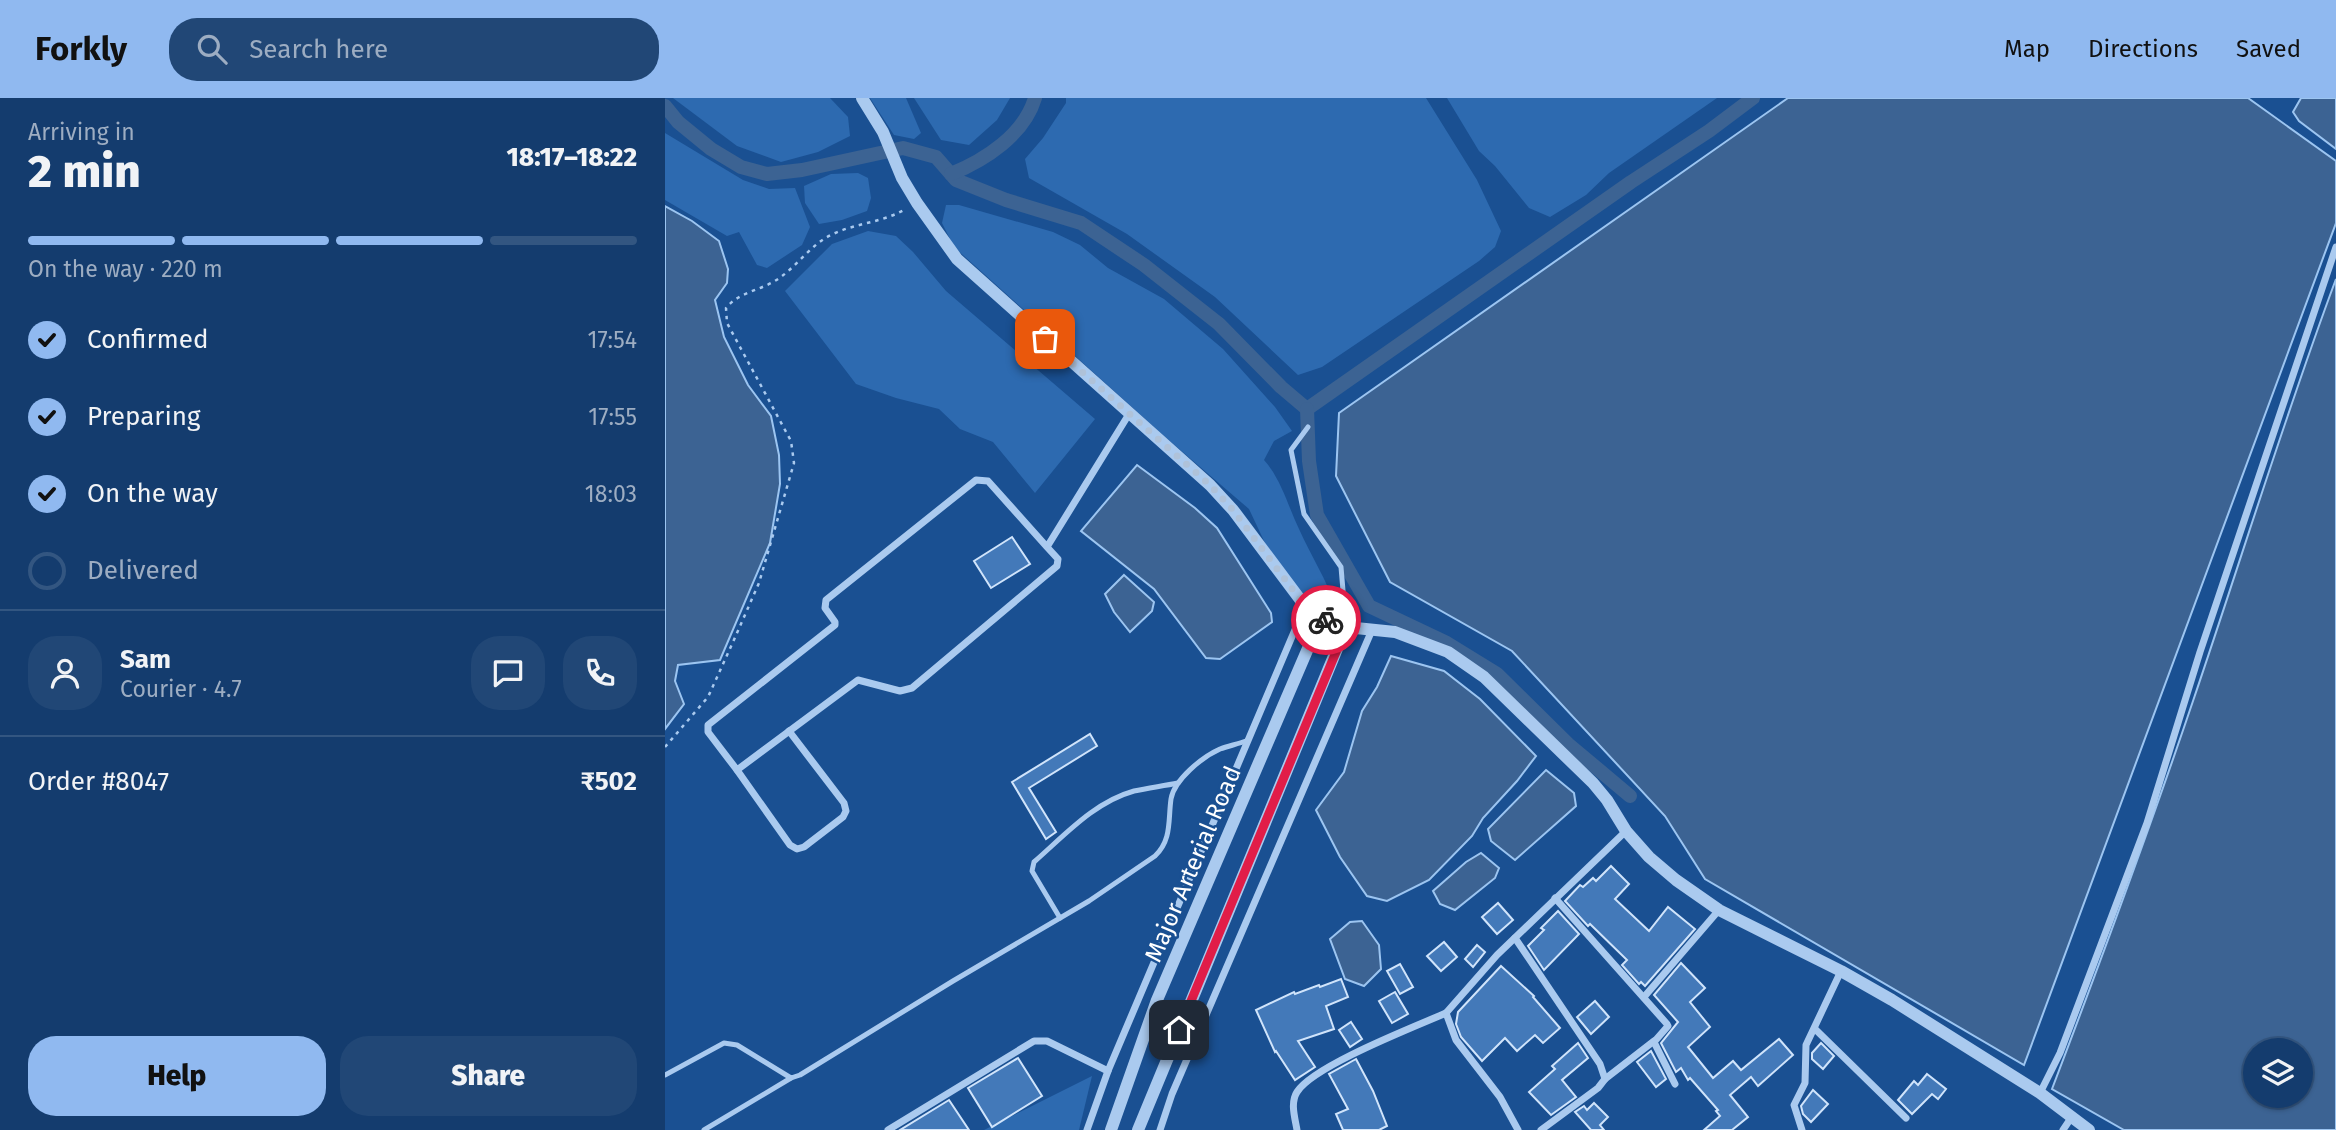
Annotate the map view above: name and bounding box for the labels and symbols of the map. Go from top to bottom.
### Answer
pin [1015,309,1075,369]
courier [1291,585,1361,655]
street label: Major Arterial Road [1139,762,1247,966]
pin [1149,1000,1209,1060]

